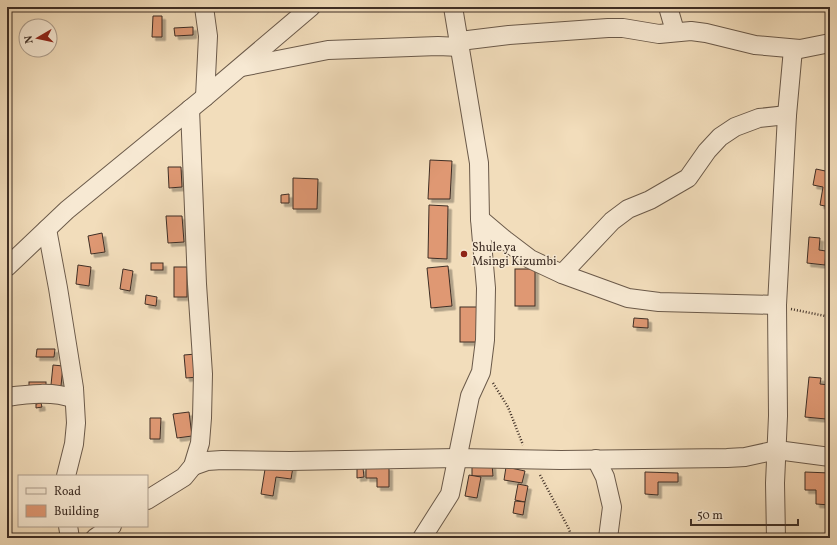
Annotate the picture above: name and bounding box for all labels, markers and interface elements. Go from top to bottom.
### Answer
north arrow [18,18,58,58]
text: N [22,34,38,44]
place label: Shule ya Msingi Kizumbi [472,240,557,270]
marker: Shule ya Msingi Kizumbi [459,249,469,259]
legend [18,475,148,527]
text: Road [54,484,81,500]
scale bar [691,501,798,527]
text: Building [54,504,99,520]
text: 50 m [697,508,723,524]

